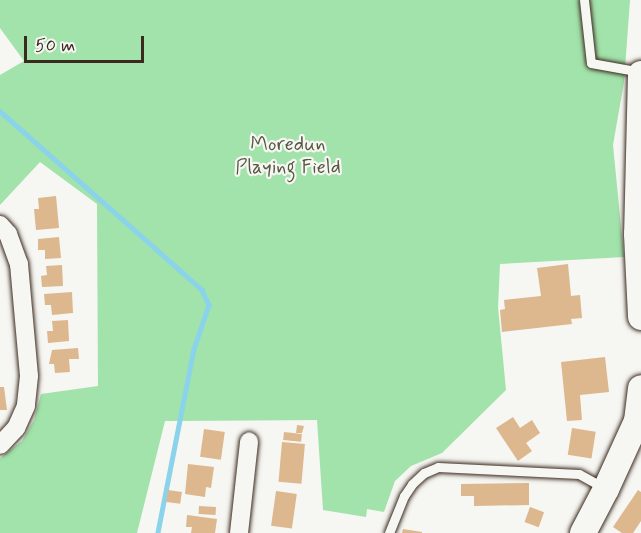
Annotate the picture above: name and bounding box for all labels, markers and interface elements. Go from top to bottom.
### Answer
scale bar [27,24,147,62]
text: 50 m [35,34,75,58]
park label: Moredun Playing Field [235,132,341,179]

